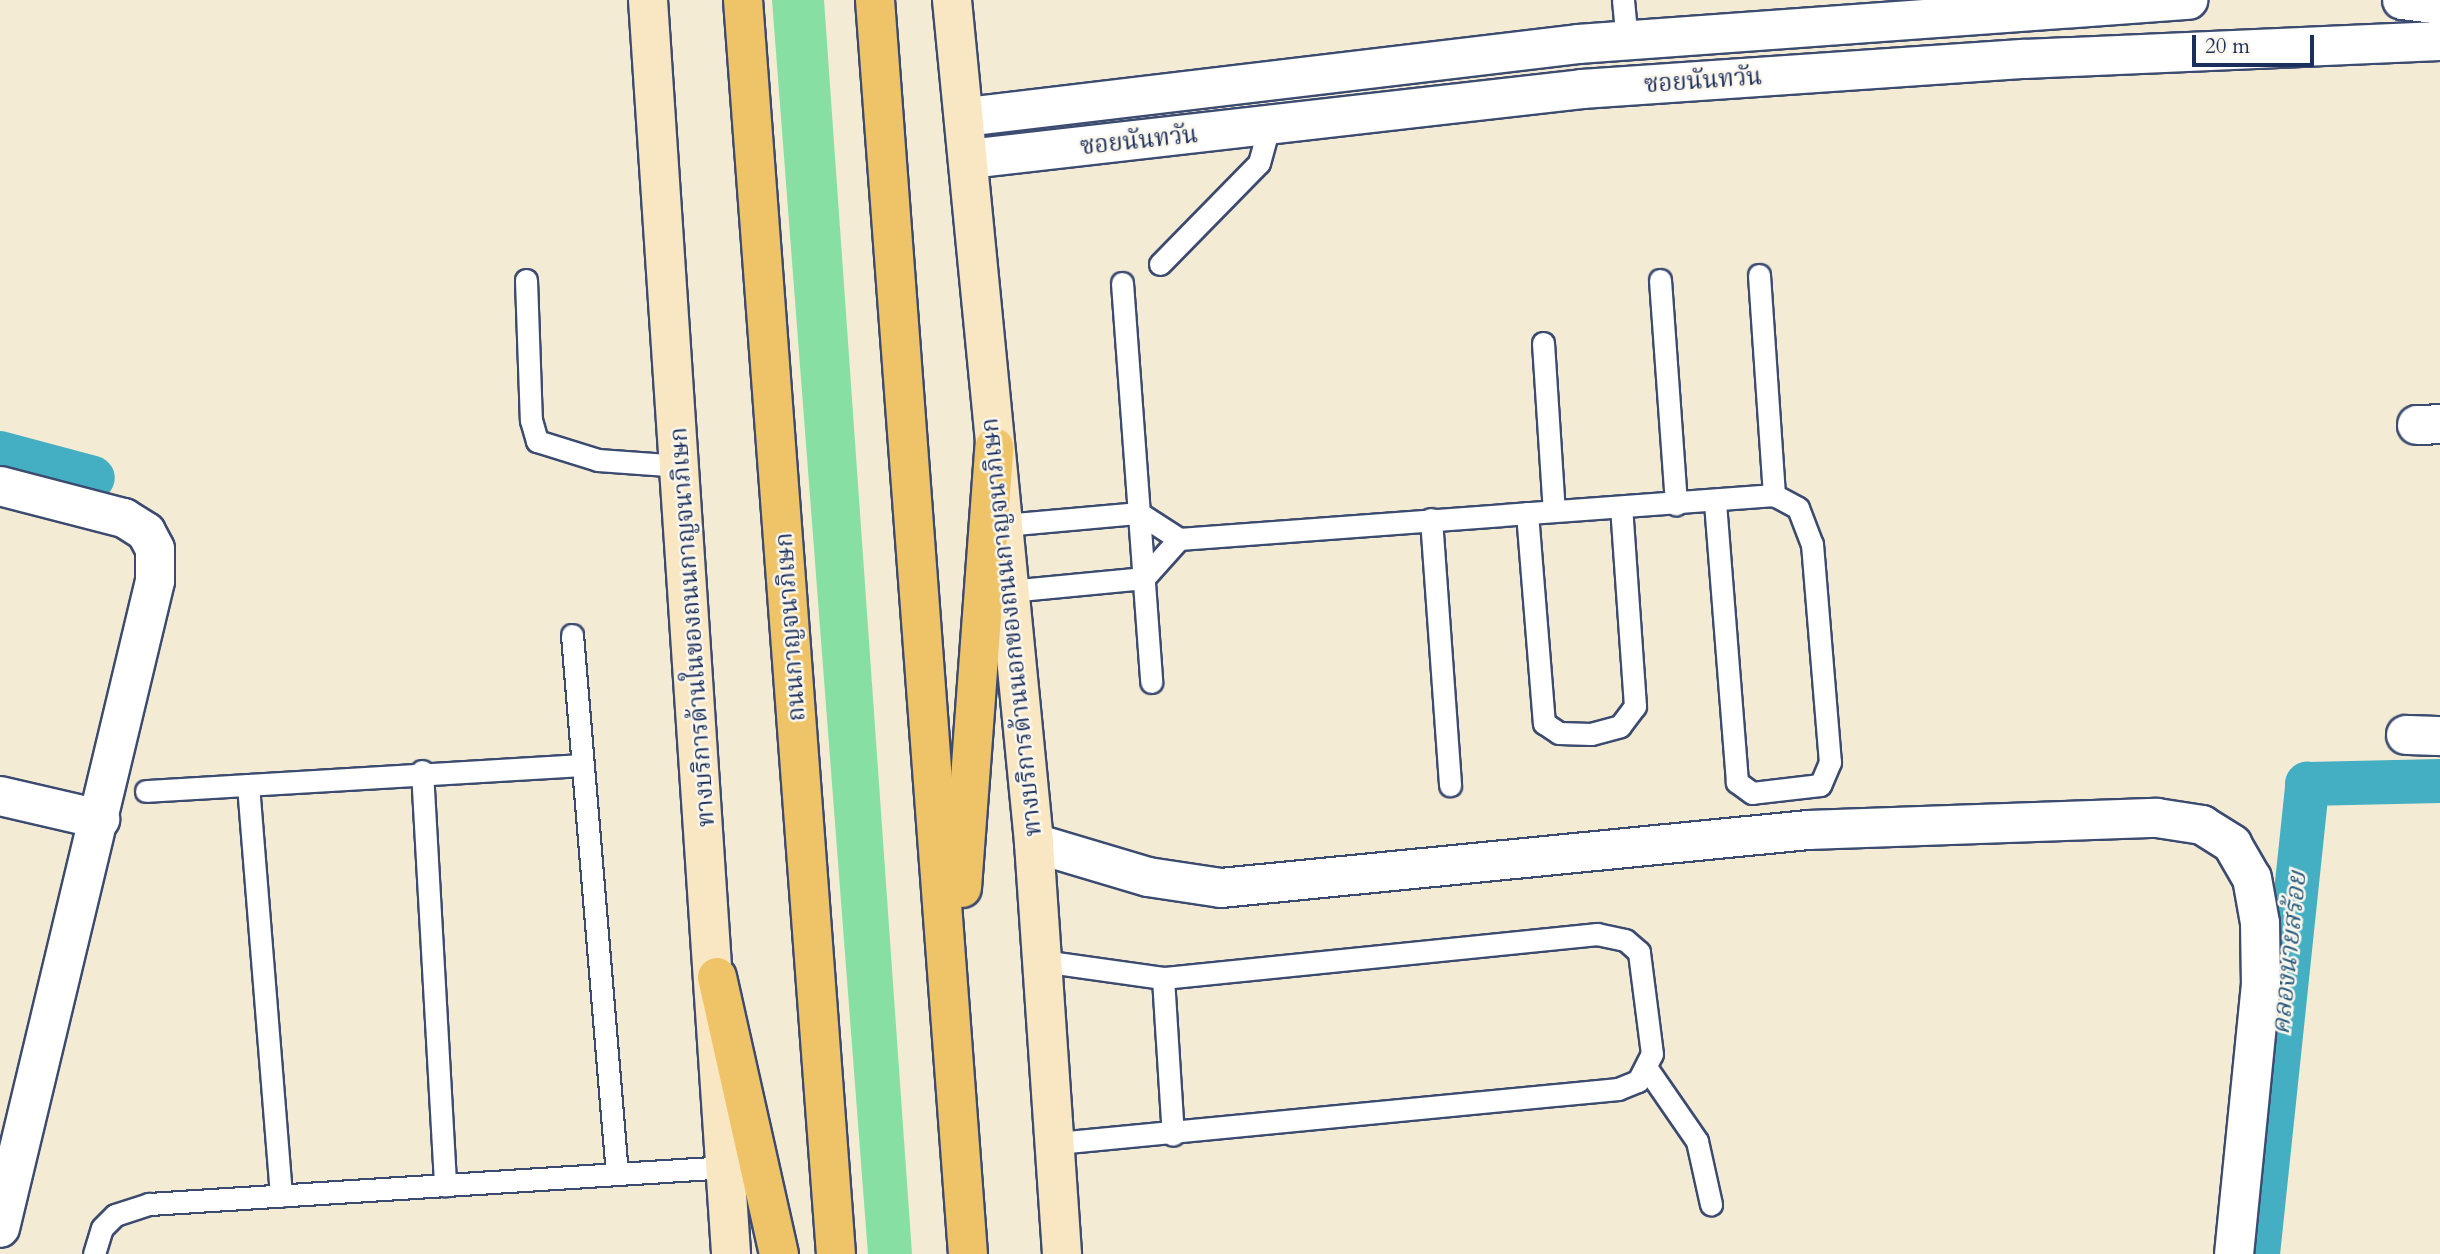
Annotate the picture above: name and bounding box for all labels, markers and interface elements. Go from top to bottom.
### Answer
scale bar [2195,21,2318,65]
text: 20 m [2205,32,2250,61]
street label: ซอยนันทวัน [1643,63,1763,99]
street label: ซอยนันทวัน [1079,120,1199,162]
street label: ทางบริการด้านนอกของถนนกาญจนาภิเษก [976,416,1048,838]
street label: ทางบริการด้านในของถนนกาญจนาภิเษก [665,426,721,828]
street label: ถนนกาญจนาภิเษก [770,532,812,722]
water label: คลองนายสร้อย [2265,870,2313,1036]

